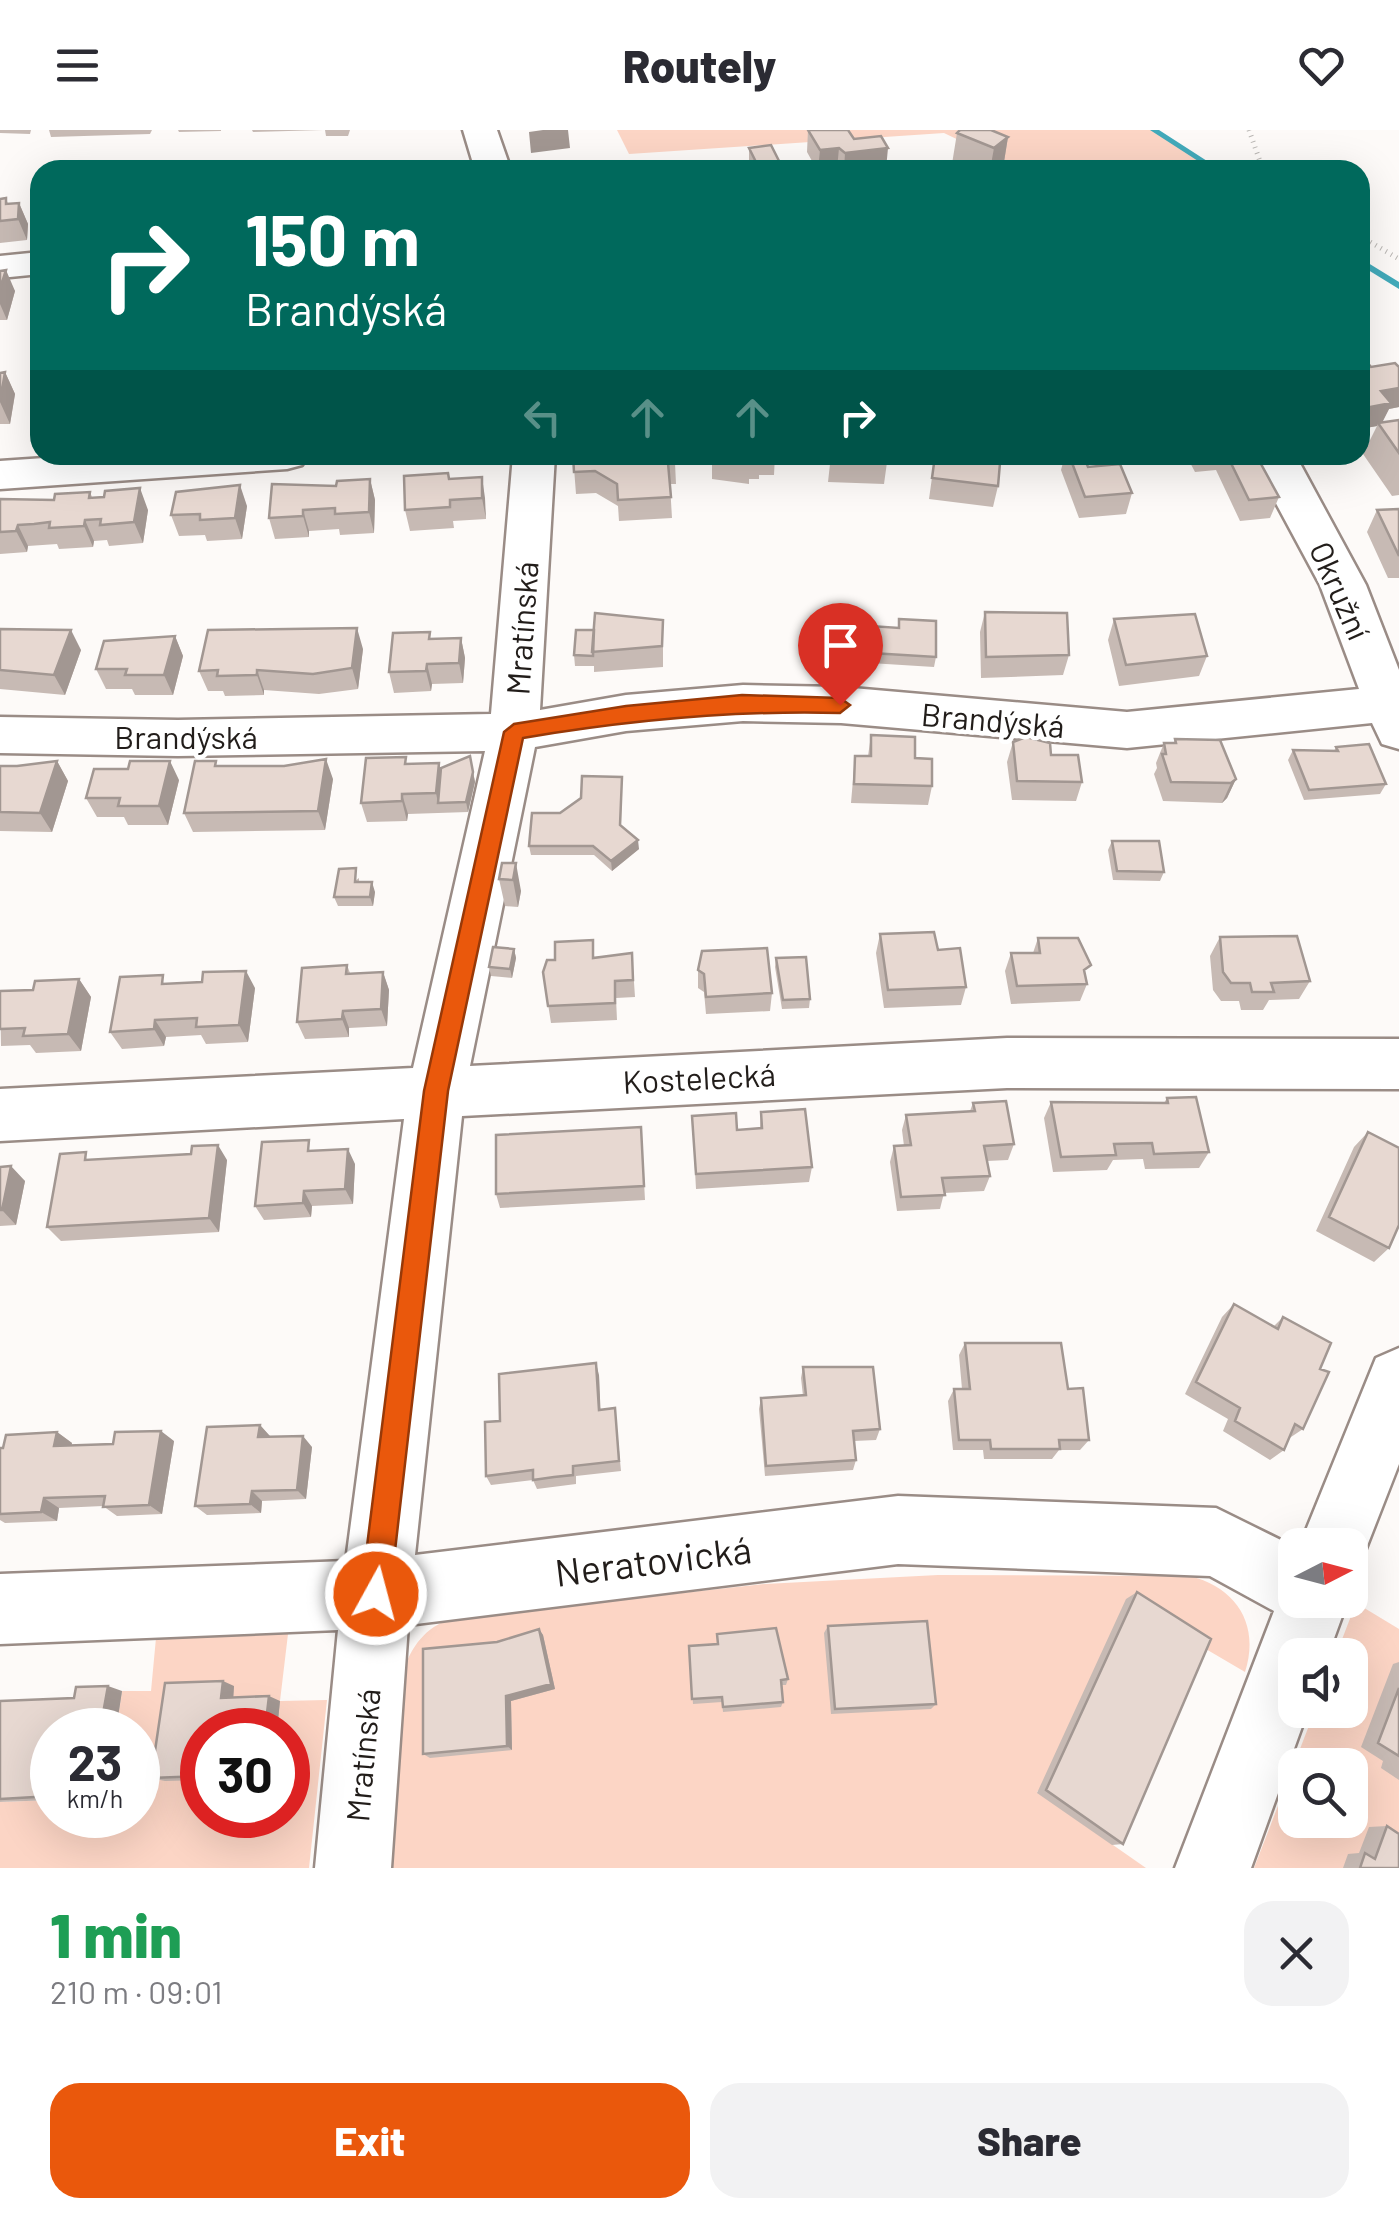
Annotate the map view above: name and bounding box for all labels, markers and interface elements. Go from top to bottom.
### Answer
icon: menu [50,38,105,93]
text: Routely [623,38,776,92]
icon: heart [1294,38,1349,93]
text: 150 m [245,196,420,280]
icon: right [80,200,210,330]
text: Brandýská [245,281,447,335]
icon: left [515,390,570,445]
icon: ahead [620,390,675,445]
icon: ahead [725,390,780,445]
icon: right [830,390,885,445]
street label: Okružní [1303,535,1379,645]
street label: Mratínská [497,560,545,696]
pin [798,603,883,706]
icon: arrive [813,618,868,673]
street label: Brandýská [920,694,1066,744]
street label: Brandýská [114,717,258,755]
street label: Kostelecká [622,1054,776,1100]
street label: Neratovická [552,1525,754,1595]
north arrow [1278,1528,1368,1618]
map controls [1278,1528,1368,1838]
position arrow [324,1542,428,1646]
button: sound [1278,1638,1368,1728]
street label: Mratínská [337,1687,387,1823]
speed limit sign: 30 [180,1708,310,1838]
text: 23 [68,1731,122,1791]
button: search [1278,1748,1368,1838]
text: km/h [67,1783,123,1813]
text: 1 min [50,1898,182,1970]
button: close [1244,1901,1349,2006]
text: 210 m · 09:01 [50,1972,222,2010]
button: Exit [50,2083,690,2198]
button: Share [710,2083,1349,2198]

